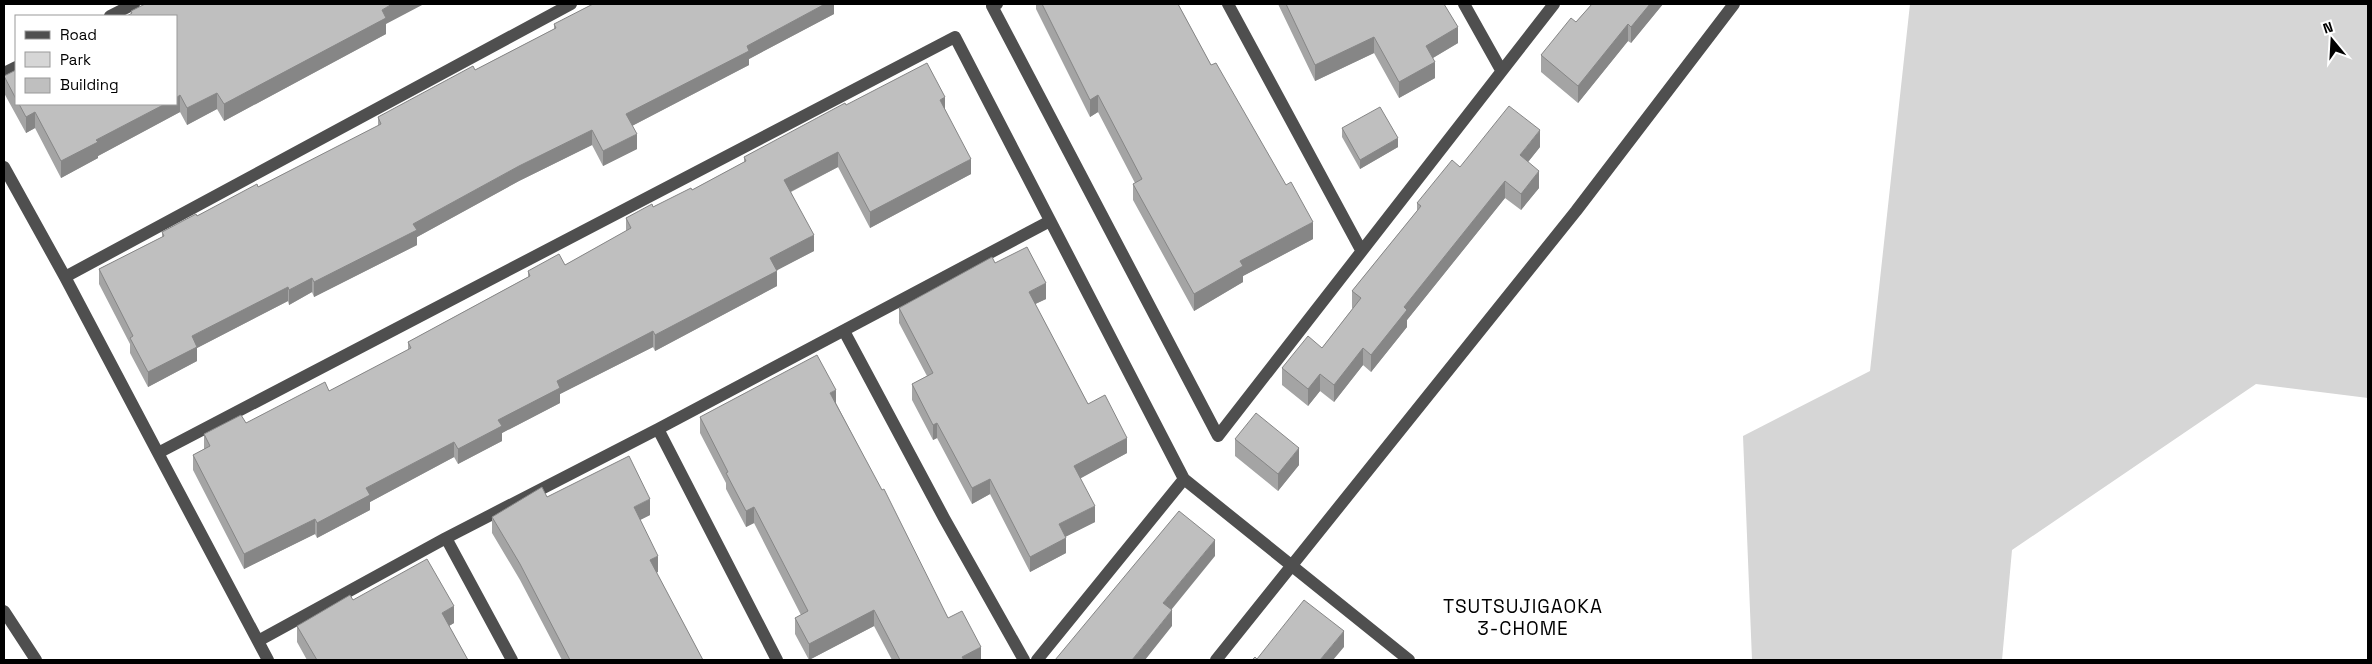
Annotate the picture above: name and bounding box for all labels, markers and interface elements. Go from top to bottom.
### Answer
legend [15,15,178,105]
north arrow [2307,15,2357,65]
text: N [2321,18,2335,38]
text: Road [60,25,97,44]
text: Park [60,50,91,69]
text: Building [60,75,119,94]
district label: TSUTSUJIGAOKA 3-CHOME [1443,594,1603,641]

